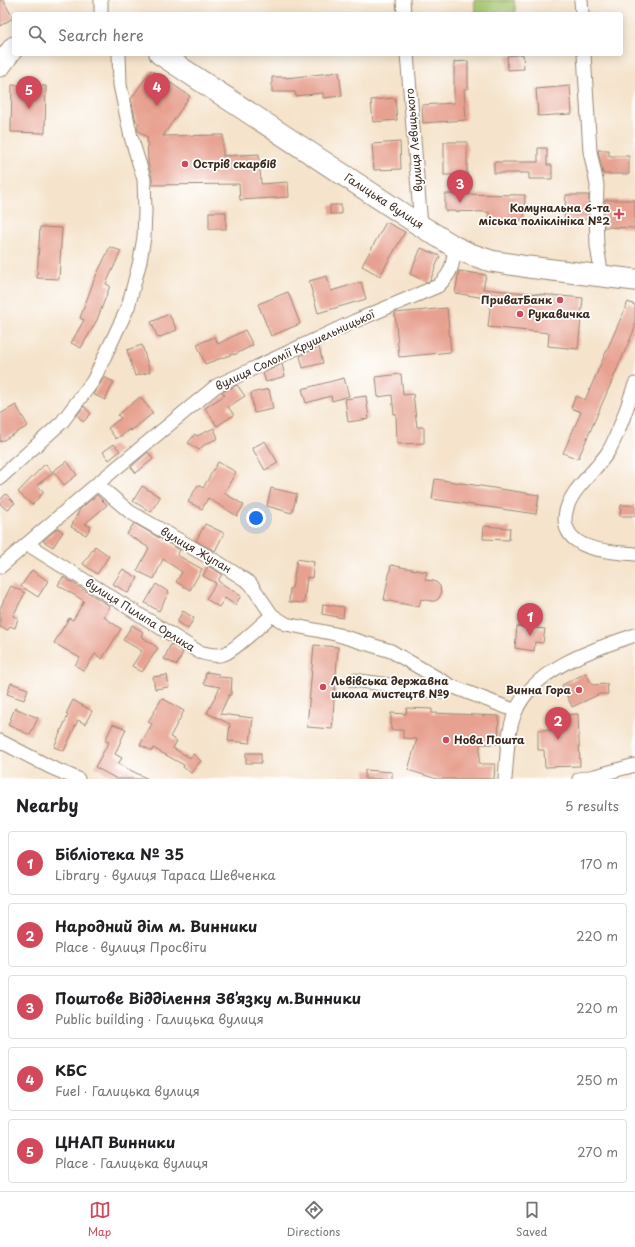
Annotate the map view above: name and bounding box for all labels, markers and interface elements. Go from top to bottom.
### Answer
search box [12,12,623,56]
icon: search [26,23,48,45]
text: Search here [58,23,144,46]
pin: 4 [144,73,170,106]
pin: 5 [16,76,42,109]
street label: вулиця Левицького [400,87,427,193]
place label: Острів скарбів [193,155,277,172]
marker: Острів скарбів [180,159,190,169]
street label: Галицька вулиця [341,169,427,233]
pin: 3 [447,170,473,203]
place label: Комунальна 6-та міська поліклініка №2 [479,199,611,229]
marker: Комунальна 6-та міська поліклініка №2 [613,208,625,220]
place label: ПриватБанк [481,291,553,308]
marker: ПриватБанк [555,295,565,305]
street label: вулиця Соломії Крушельницької [212,305,378,394]
place label: Рукавичка [528,305,591,322]
marker: Рукавичка [515,309,525,319]
your location [246,508,266,528]
street label: вулиця Жупан [158,522,235,577]
street label: вулиця Пилипа Орлика [82,574,199,655]
pin: 1 [517,603,543,636]
place label: Львівська державна школа мистецтв №9 [331,672,450,702]
place label: Винна Гора [506,681,572,698]
marker: Львівська державна школа мистецтв №9 [318,682,328,692]
marker: Винна Гора [574,685,584,695]
pin: 2 [545,707,571,740]
place label: Нова Пошта [454,731,525,748]
marker: Нова Пошта [441,735,451,745]
text: Nearby [16,792,78,818]
text: 5 results [565,796,619,815]
text: Бібліотека № 35 [55,842,184,865]
text: 1 [27,854,33,873]
text: 170 m [580,854,618,873]
text: Library · вулиця Тараса Шевченка [55,865,276,884]
text: Народний дім м. Винники [55,914,258,937]
text: 2 [25,926,35,945]
text: 220 m [576,926,618,945]
text: Place · вулиця Просвіти [55,937,207,956]
text: Поштове Відділення Зв’язку м.Винники [55,986,361,1009]
text: 3 [26,998,34,1017]
text: 220 m [576,998,618,1017]
text: Public building · Галицька вулиця [55,1009,264,1028]
text: КБС [55,1058,87,1081]
text: 4 [26,1070,34,1089]
text: 250 m [576,1070,618,1089]
text: Fuel · Галицька вулиця [55,1081,200,1100]
text: ЦНАП Винники [55,1130,175,1153]
text: 5 [26,1142,34,1161]
text: 270 m [577,1142,618,1161]
text: Place · Галицька вулиця [55,1153,208,1172]
tab: Map [88,1199,111,1240]
tab: Directions [287,1199,340,1240]
tab: Saved [516,1199,547,1240]

